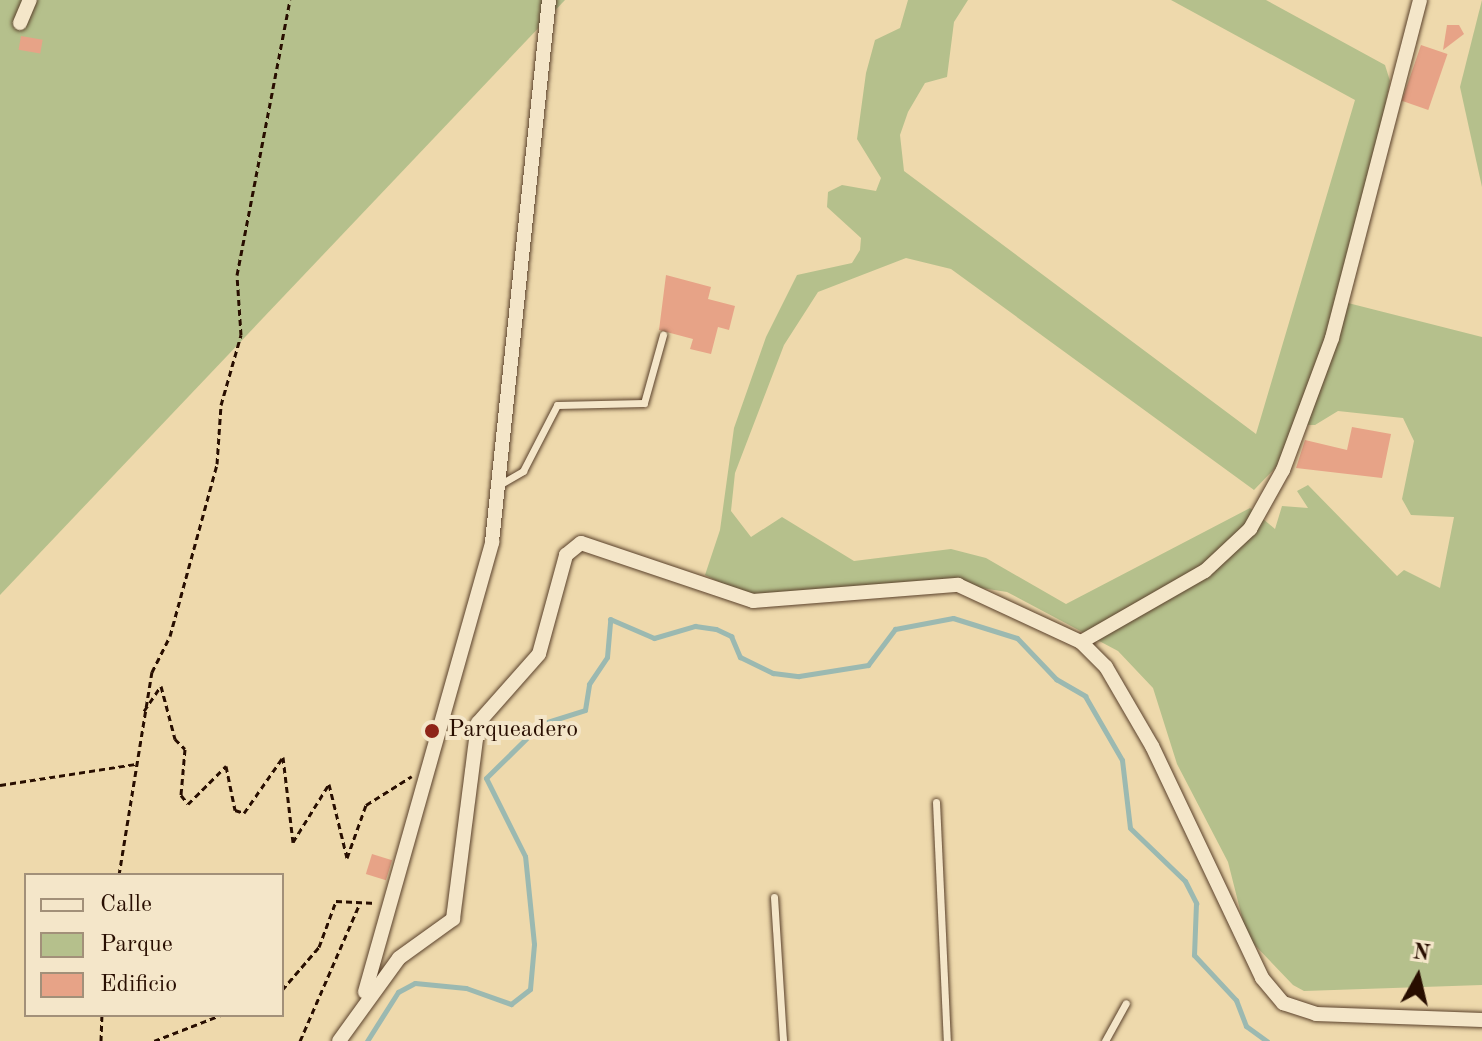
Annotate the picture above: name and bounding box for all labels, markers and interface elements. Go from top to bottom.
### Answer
place label: Parqueadero [448,717,578,745]
marker: Parqueadero [423,722,441,740]
legend [24,873,284,1017]
text: Calle [100,893,152,917]
text: Parque [100,933,173,957]
north arrow [1378,937,1458,1017]
text: N [1411,941,1431,965]
text: Edificio [100,973,177,997]

